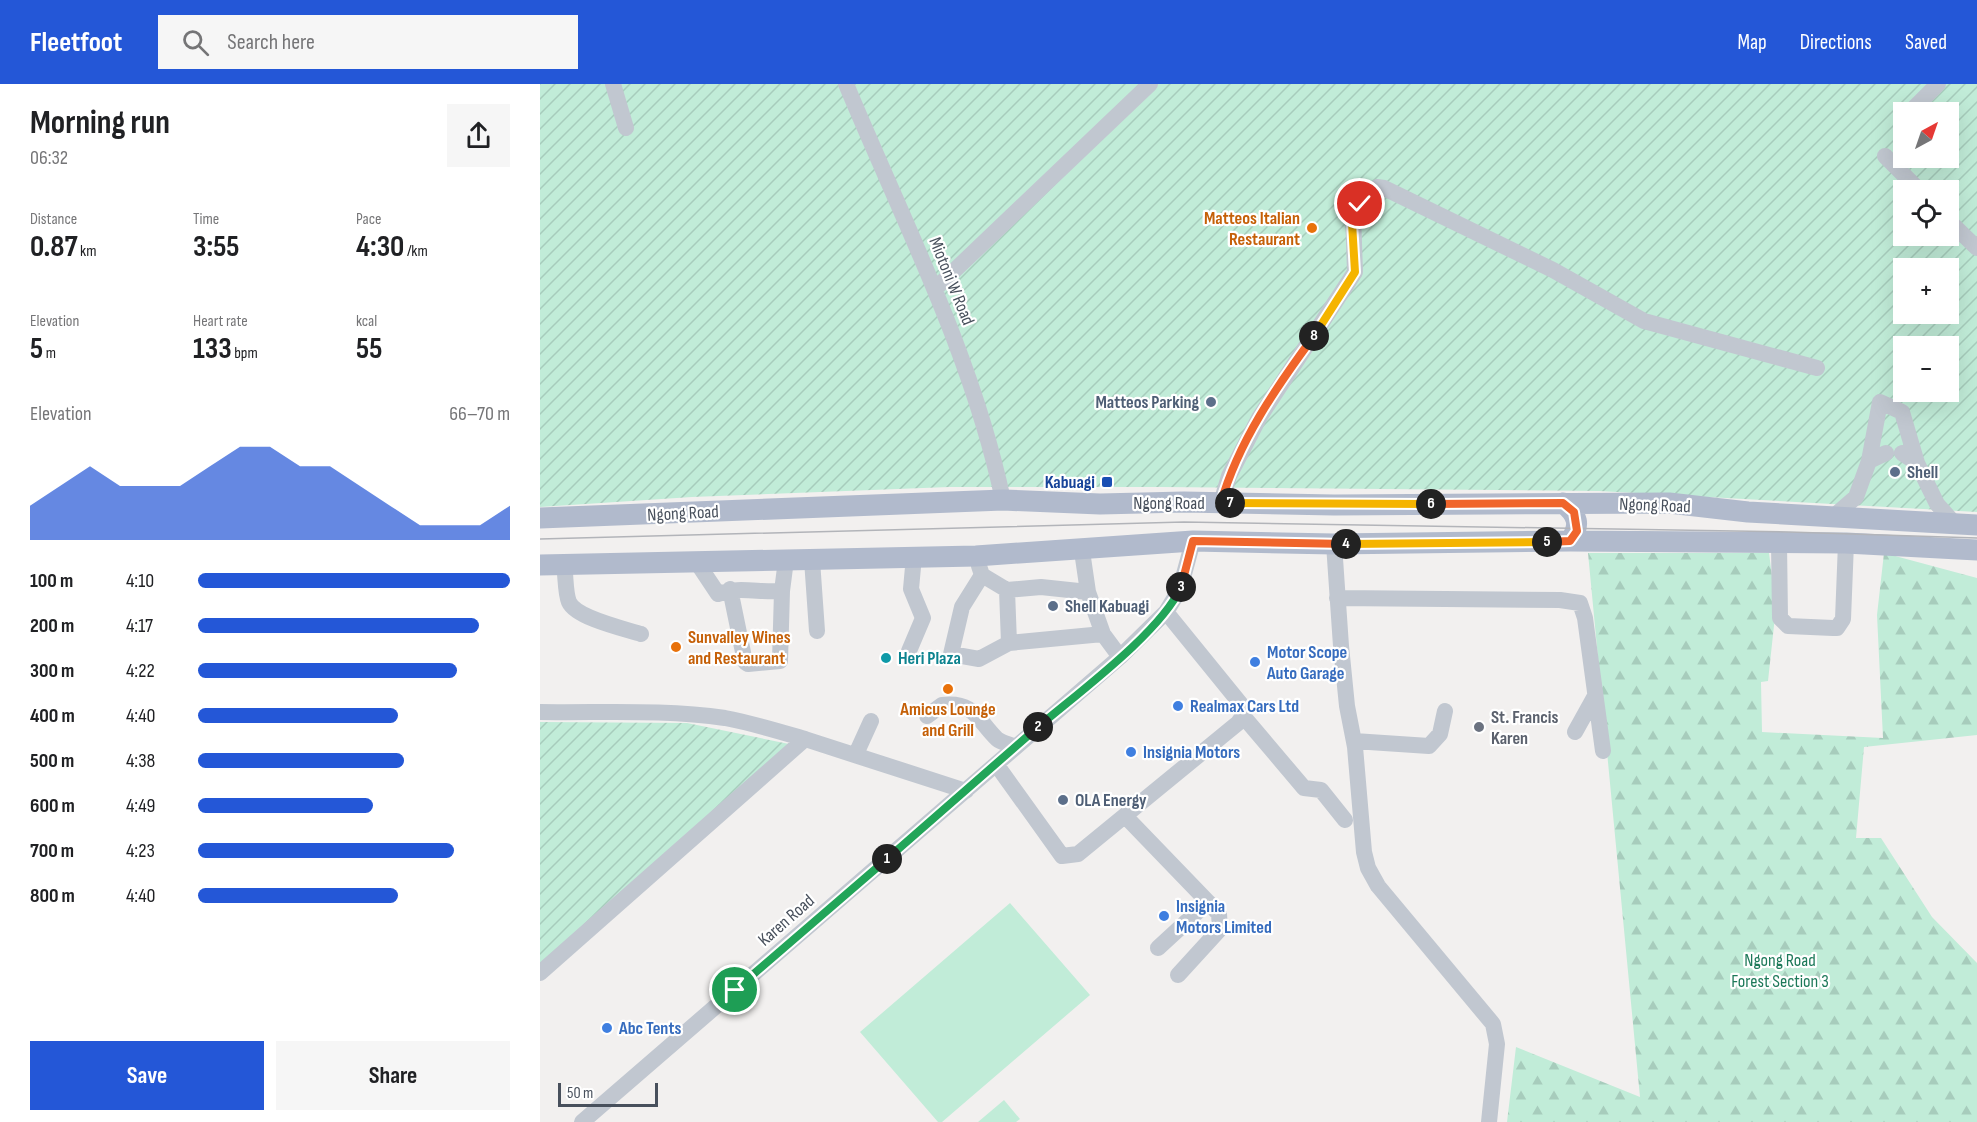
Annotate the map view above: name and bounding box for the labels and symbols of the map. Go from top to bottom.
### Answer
north arrow [1893,102,1959,168]
pin [1334,178,1385,229]
place label: Matteos Italian Restaurant [1204,208,1300,250]
marker: Matteos Italian Restaurant [1305,221,1319,235]
street label: Miotoni W Road [924,234,979,328]
pin: 8 [1299,321,1329,351]
place label: Matteos Parking [1095,392,1199,413]
marker: Matteos Parking [1204,395,1218,409]
place label: Shell [1907,462,1938,483]
marker: Shell [1888,465,1902,479]
place label: Kabuagi [1045,472,1095,493]
marker: Kabuagi [1100,475,1114,489]
pin: 7 [1215,488,1245,518]
pin: 6 [1416,489,1446,519]
street label: Ngong Road [1133,493,1205,514]
street label: Ngong Road [1619,494,1691,517]
street label: Ngong Road [647,501,719,526]
pin: 5 [1532,527,1562,557]
pin: 4 [1331,529,1361,559]
pin: 3 [1166,572,1196,602]
place label: Shell Kabuagi [1065,596,1149,617]
marker: Shell Kabuagi [1046,599,1060,613]
place label: Sunvalley Wines and Restaurant [688,627,791,669]
marker: Sunvalley Wines and Restaurant [669,640,683,654]
place label: Motor Scope Auto Garage [1266,642,1347,684]
place label: Heri Plaza [898,648,961,669]
marker: Heri Plaza [879,651,893,665]
marker: Motor Scope Auto Garage [1248,655,1262,669]
marker: Amicus Lounge and Grill [941,682,955,696]
place label: Realmax Cars Ltd [1190,696,1299,717]
place label: Amicus Lounge and Grill [899,699,996,741]
marker: Realmax Cars Ltd [1171,699,1185,713]
place label: St. Francis Karen [1491,707,1558,749]
pin: 2 [1023,712,1053,742]
marker: St. Francis Karen [1472,720,1486,734]
place label: Insignia Motors [1143,742,1240,763]
marker: Insignia Motors [1124,745,1138,759]
place label: OLA Energy [1075,790,1147,811]
marker: OLA Energy [1056,793,1070,807]
pin: 1 [872,844,902,874]
street label: Karen Road [754,890,819,950]
place label: Insignia Motors Limited [1176,896,1272,938]
marker: Insignia Motors Limited [1157,909,1171,923]
park label: Ngong Road Forest Section 3 [1731,950,1829,992]
pin [709,964,760,1015]
place label: Abc Tents [618,1018,681,1039]
marker: Abc Tents [600,1021,614,1035]
scale bar [558,1080,658,1108]

